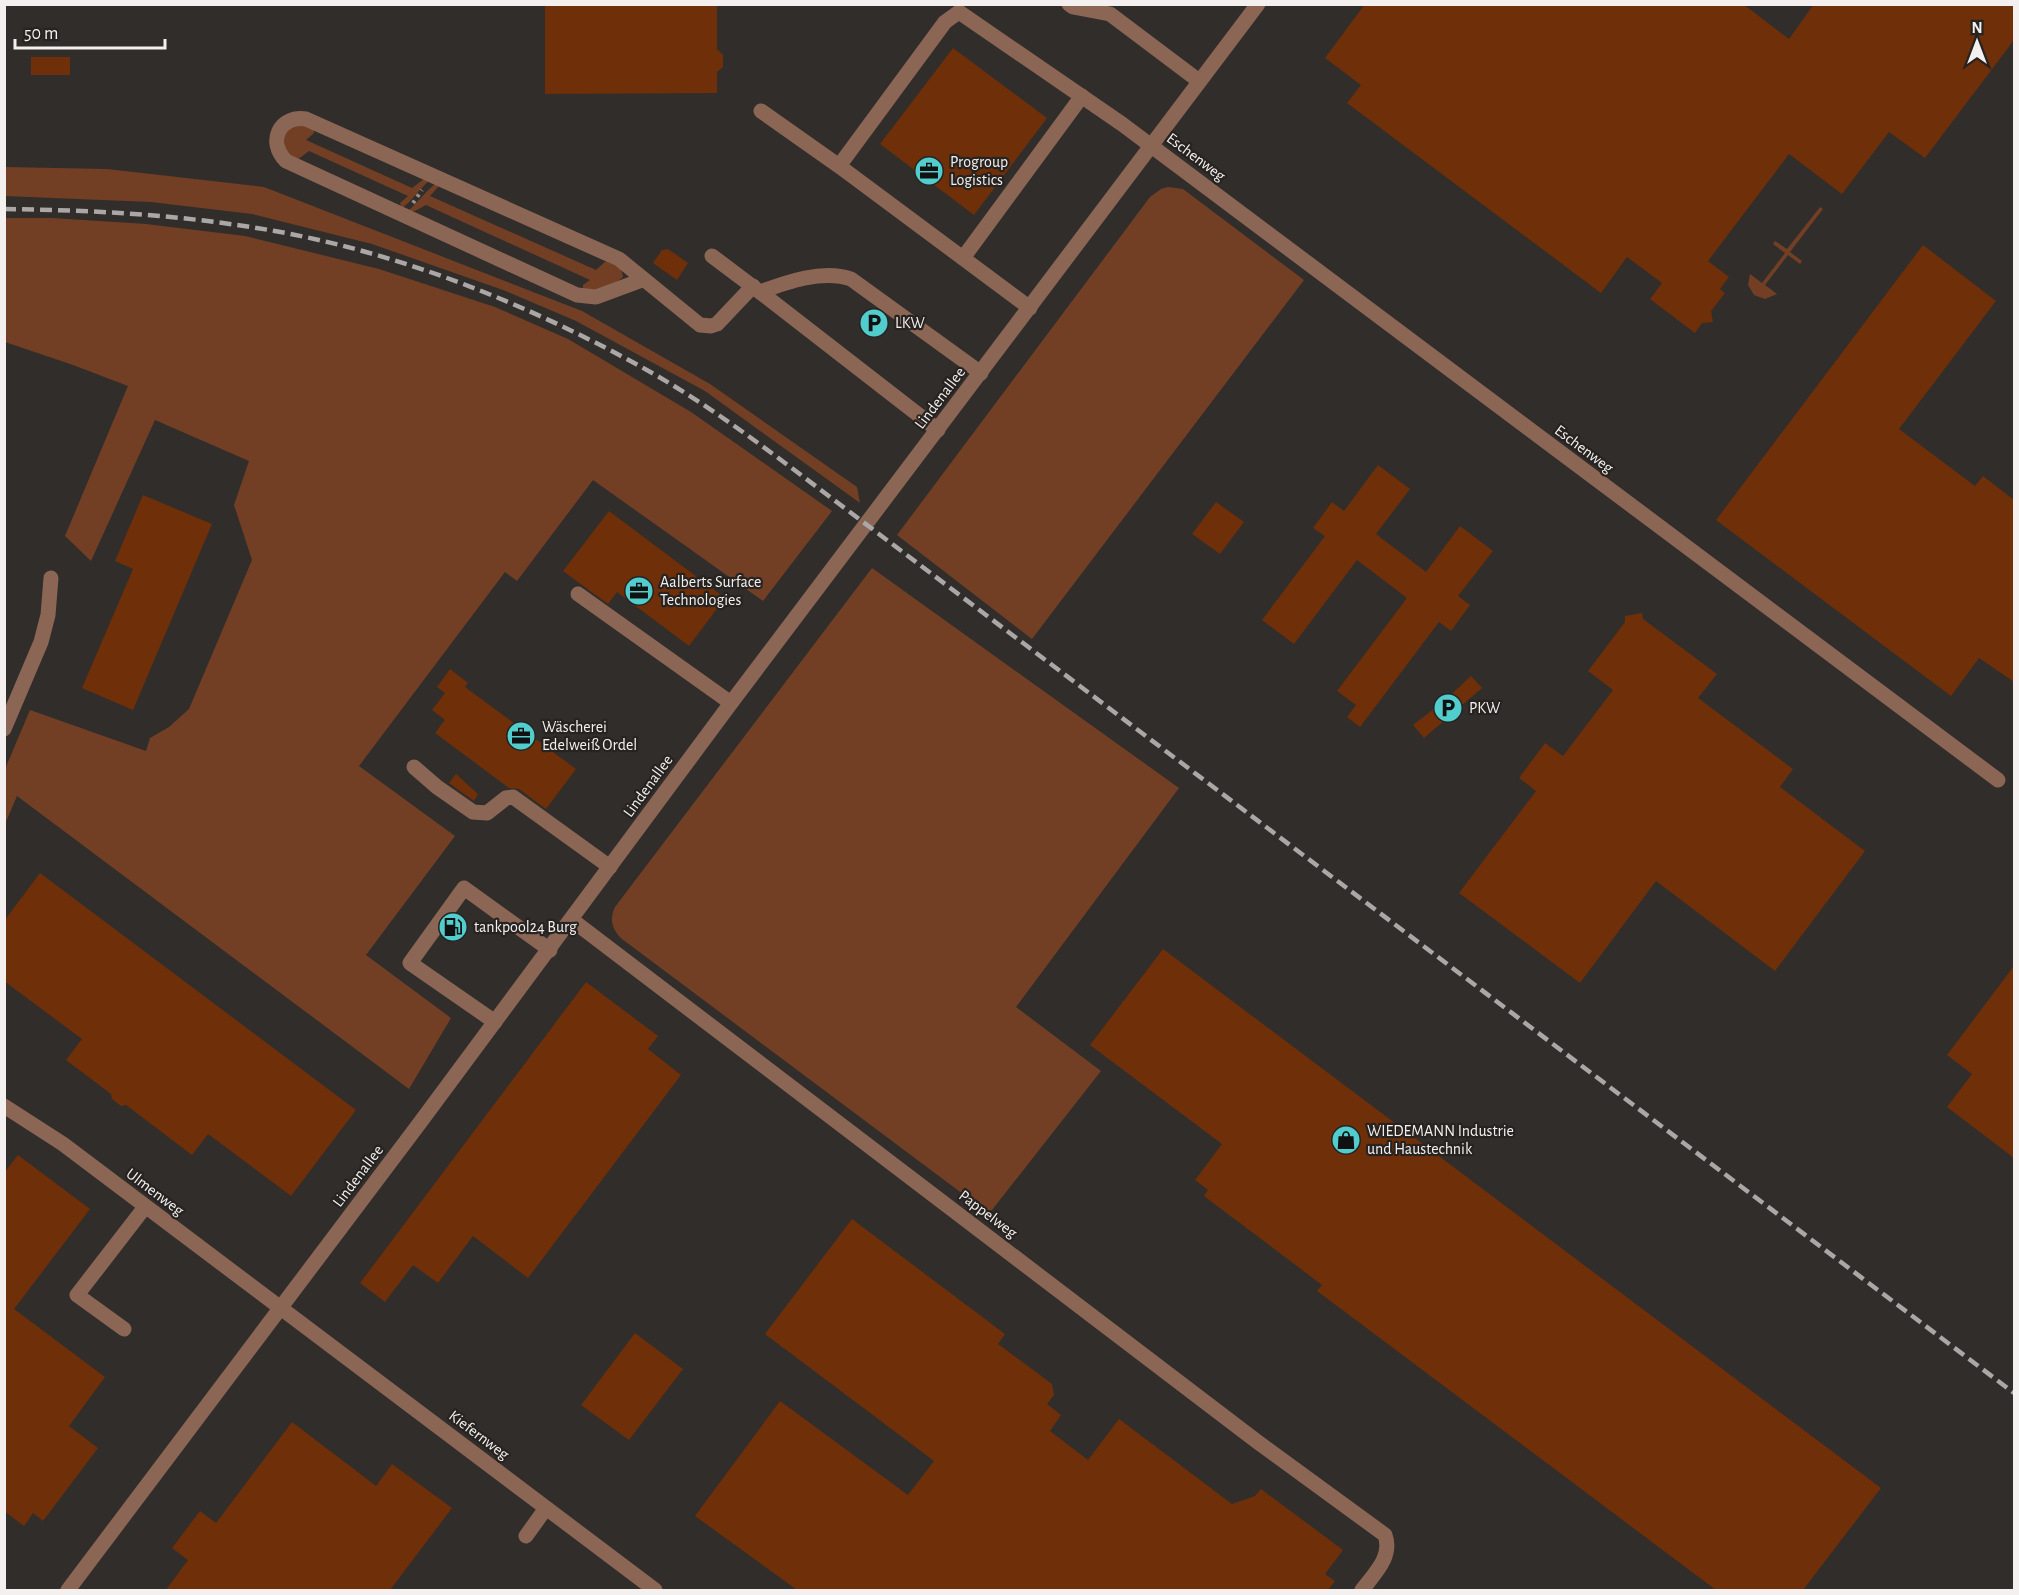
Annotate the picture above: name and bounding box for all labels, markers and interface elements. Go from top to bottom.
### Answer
scale bar [15,12,165,50]
north arrow [1947,12,2007,72]
text: N [1971,20,1983,36]
text: 50 m [24,25,58,43]
street label: Eschenweg [1164,130,1229,184]
place label: Progroup Logistics [950,154,1008,188]
office icon: Progroup Logistics [913,155,945,187]
parking icon: LKW [858,307,890,339]
place label: LKW [895,315,925,331]
street label: Lindenallee [912,364,968,432]
street label: Eschenweg [1552,422,1617,476]
place label: Aalberts Surface Technologies [660,574,761,608]
office icon: Aalberts Surface Technologies [623,575,655,607]
parking icon: PKW [1432,692,1464,724]
place label: PKW [1469,700,1501,716]
place label: Wäscherei Edelweiß Ordel [542,719,637,753]
office icon: Wäscherei Edelweiß Ordel [505,720,537,752]
street label: Lindenallee [620,752,676,820]
fuel station icon: tankpool24 Burg [437,911,469,943]
place label: tankpool24 Burg [474,919,577,935]
place label: WIEDEMANN Industrie und Haustechnik [1367,1123,1514,1157]
shop icon: WIEDEMANN Industrie und Haustechnik [1330,1124,1362,1156]
street label: Lindenallee [330,1142,386,1210]
street label: Ulmenweg [123,1165,187,1219]
street label: Pappelweg [956,1187,1020,1241]
street label: Kiefernweg [446,1407,512,1463]

